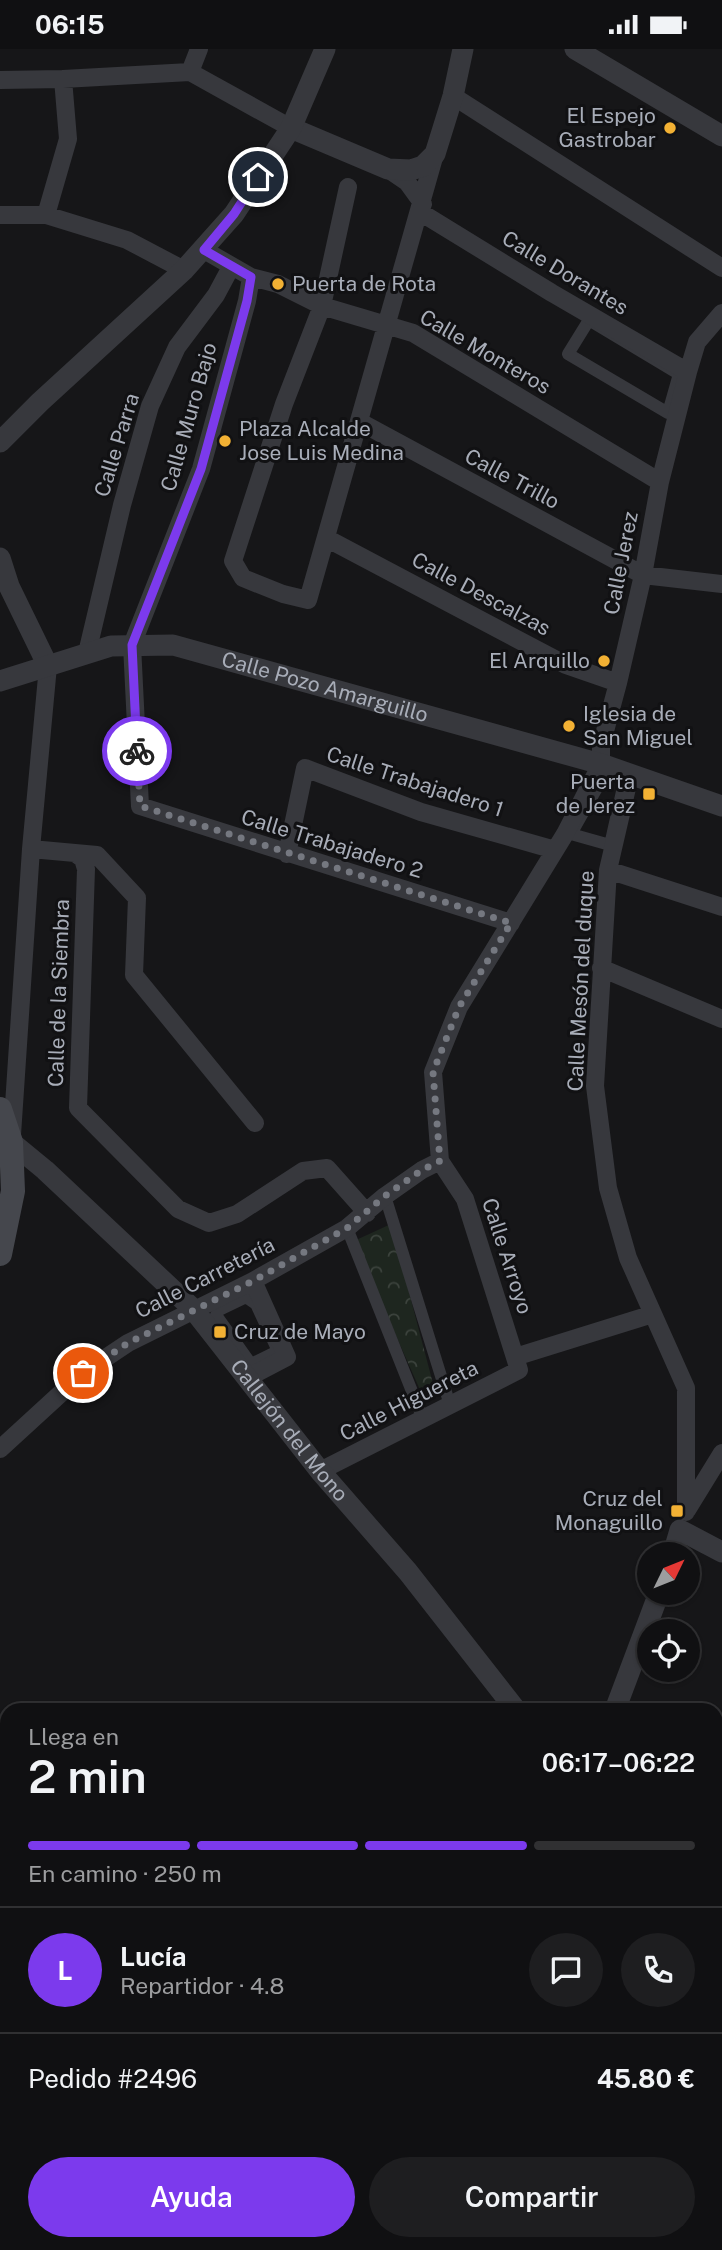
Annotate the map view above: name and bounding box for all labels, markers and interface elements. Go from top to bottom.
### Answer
text: 06:15 [35,9,105,40]
place label: El Espejo Gastrobar [558,103,656,152]
marker: El Espejo Gastrobar [662,120,678,136]
pin [228,147,288,207]
icon: home [239,158,277,196]
street label: Calle Dorantes [498,225,633,320]
place label: Puerta de Rota [292,271,436,296]
marker: Puerta de Rota [270,276,286,292]
street label: Calle Monteros [415,304,555,399]
street label: Calle Muro Bajo [155,340,222,494]
street label: Calle Parra [89,390,144,500]
place label: Plaza Alcalde Jose Luis Medina [239,416,404,465]
marker: Plaza Alcalde Jose Luis Medina [217,433,233,449]
street label: Calle Trillo [461,443,564,514]
street label: Calle Jerez [598,509,643,617]
street label: Calle Descalzas [408,547,555,641]
street label: Calle Pozo Amarguillo [219,646,431,727]
place label: El Arquillo [489,648,590,673]
marker: El Arquillo [596,653,612,669]
place label: Iglesia de San Miguel [583,701,693,750]
courier [102,716,172,786]
marker: Iglesia de San Miguel [561,718,577,734]
icon: bike [118,732,156,770]
street label: Calle Trabajadero 1 [323,741,507,822]
place label: Puerta de Jerez [556,769,635,818]
marker: Puerta de Jerez [641,786,657,802]
street label: Calle Trabajadero 2 [238,804,426,883]
street label: Calle Mesón del duque [562,870,599,1092]
street label: Calle de la Siembra [43,899,74,1087]
street label: Calle Arroyo [477,1195,538,1317]
street label: Calle Carretería [131,1232,279,1323]
place label: Cruz de Mayo [234,1319,366,1344]
marker: Cruz de Mayo [212,1324,228,1340]
pin [53,1343,113,1403]
icon: bag [64,1354,102,1392]
street label: Callejón del Mono [225,1354,354,1506]
street label: Calle Higuereta [335,1355,482,1446]
place label: Cruz del Monaguillo [555,1486,663,1535]
marker: Cruz del Monaguillo [669,1503,685,1519]
north arrow [637,1542,700,1605]
map controls [637,1542,700,1682]
button: locate [637,1619,700,1682]
text: Llega en [28,1723,119,1750]
text: 06:17–06:22 [542,1747,695,1778]
text: 2 min [28,1749,147,1803]
text: En camino · 250 m [28,1860,222,1887]
button: chat [529,1933,603,2007]
button: phone [621,1933,695,2007]
text: Lucía [120,1941,186,1972]
text: L [57,1955,73,1986]
text: Repartidor · 4.8 [120,1972,284,1999]
text: Pedido #2496 [28,2063,197,2094]
text: 45.80 € [597,2063,695,2094]
button: Ayuda [28,2157,355,2237]
button: Compartir [369,2157,695,2237]

